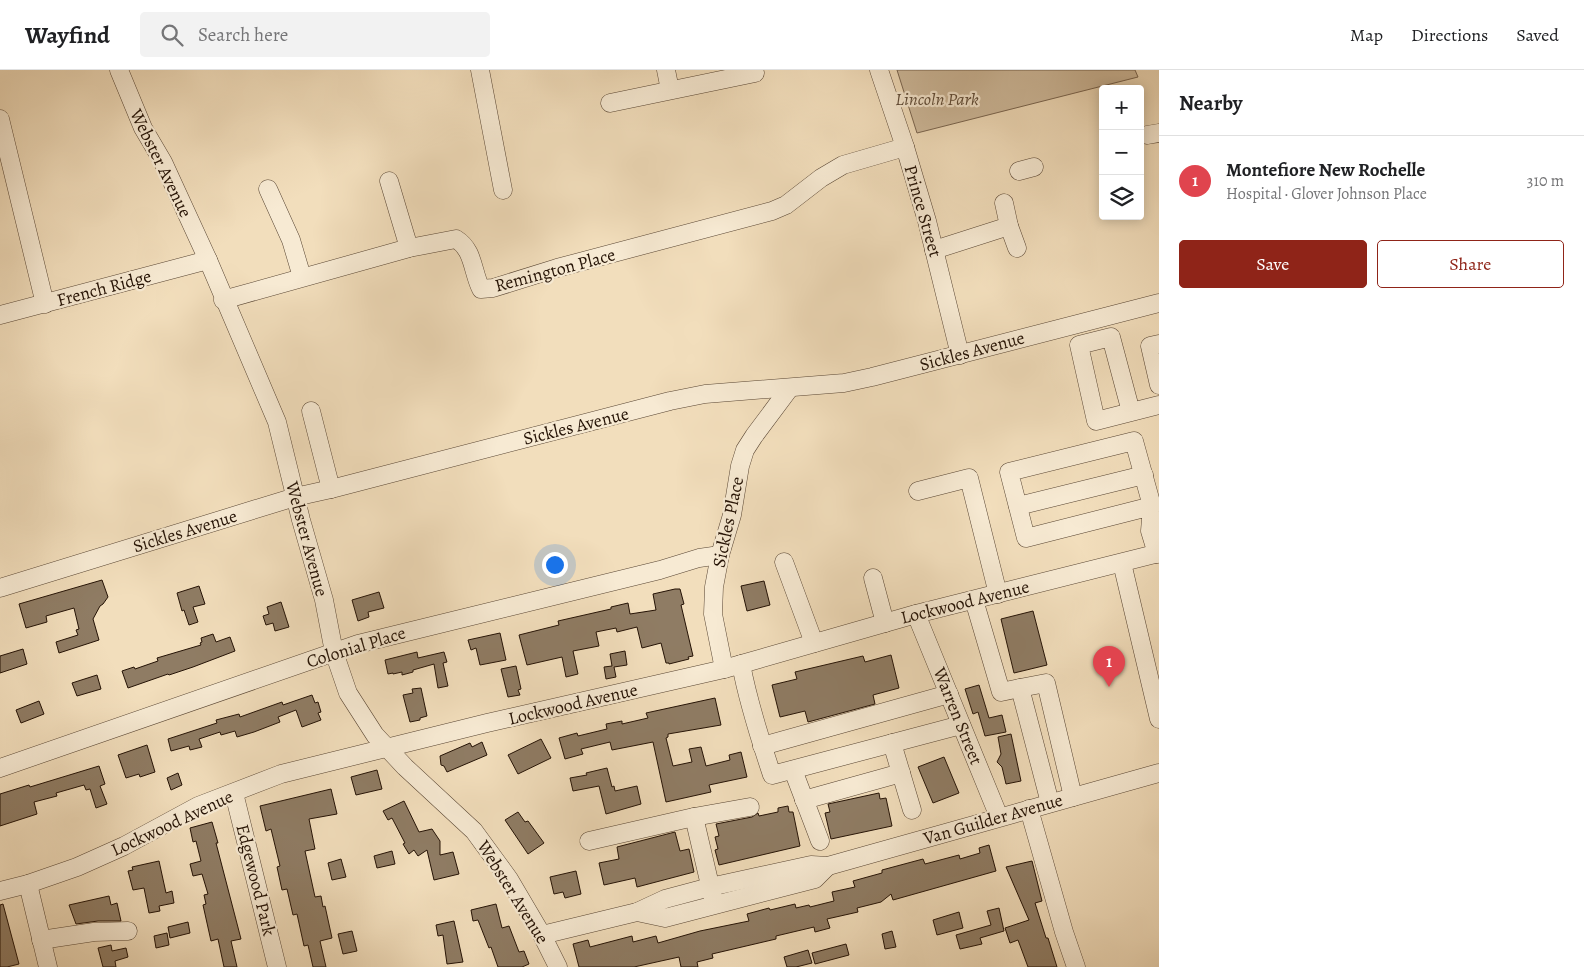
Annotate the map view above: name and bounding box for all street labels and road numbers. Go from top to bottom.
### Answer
street label: Webster Avenue [124,104,198,221]
street label: Prince Street [898,162,948,260]
street label: Remington Place [492,242,618,298]
street label: French Ridge [54,264,154,312]
street label: Sickles Avenue [917,325,1027,377]
street label: Sickles Avenue [521,401,631,451]
street label: Sickles Place [707,474,749,570]
street label: Webster Avenue [280,478,334,599]
street label: Sickles Avenue [130,504,240,558]
street label: Lockwood Avenue [898,574,1032,630]
street label: Colonial Place [303,621,409,673]
street label: Warren Street [927,663,988,768]
street label: Lockwood Avenue [506,677,640,731]
street label: Lockwood Avenue [107,784,237,862]
street label: Van Guilder Avenue [920,788,1066,851]
street label: Edgewood Park [231,822,281,938]
street label: Webster Avenue [471,835,554,948]

